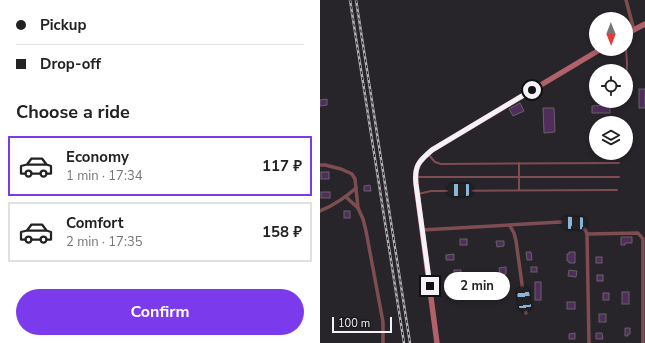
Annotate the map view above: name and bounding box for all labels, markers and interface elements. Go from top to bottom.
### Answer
north arrow [589,12,633,56]
map controls [589,12,633,160]
text: Pickup [40,15,86,35]
text: Drop-off [40,54,101,74]
button: locate [589,64,633,108]
route start [523,81,541,99]
text: Choose a ride [16,100,130,124]
button: layers [589,116,633,160]
text: Economy [66,147,129,167]
icon: car [18,148,54,184]
text: 117 ₽ [262,156,302,176]
text: 1 min · 17:34 [66,167,142,185]
car [448,184,472,196]
text: Comfort [66,213,123,233]
icon: car [18,214,54,250]
car [562,217,586,229]
text: 158 ₽ [262,222,302,242]
text: 2 min · 17:35 [66,233,142,251]
callout: 2 min [444,272,510,300]
route end [421,277,439,295]
text: 2 min [460,277,494,295]
car [516,286,532,312]
button: Confirm [16,289,304,335]
scale bar [332,315,392,334]
text: 100 m [338,316,370,331]

